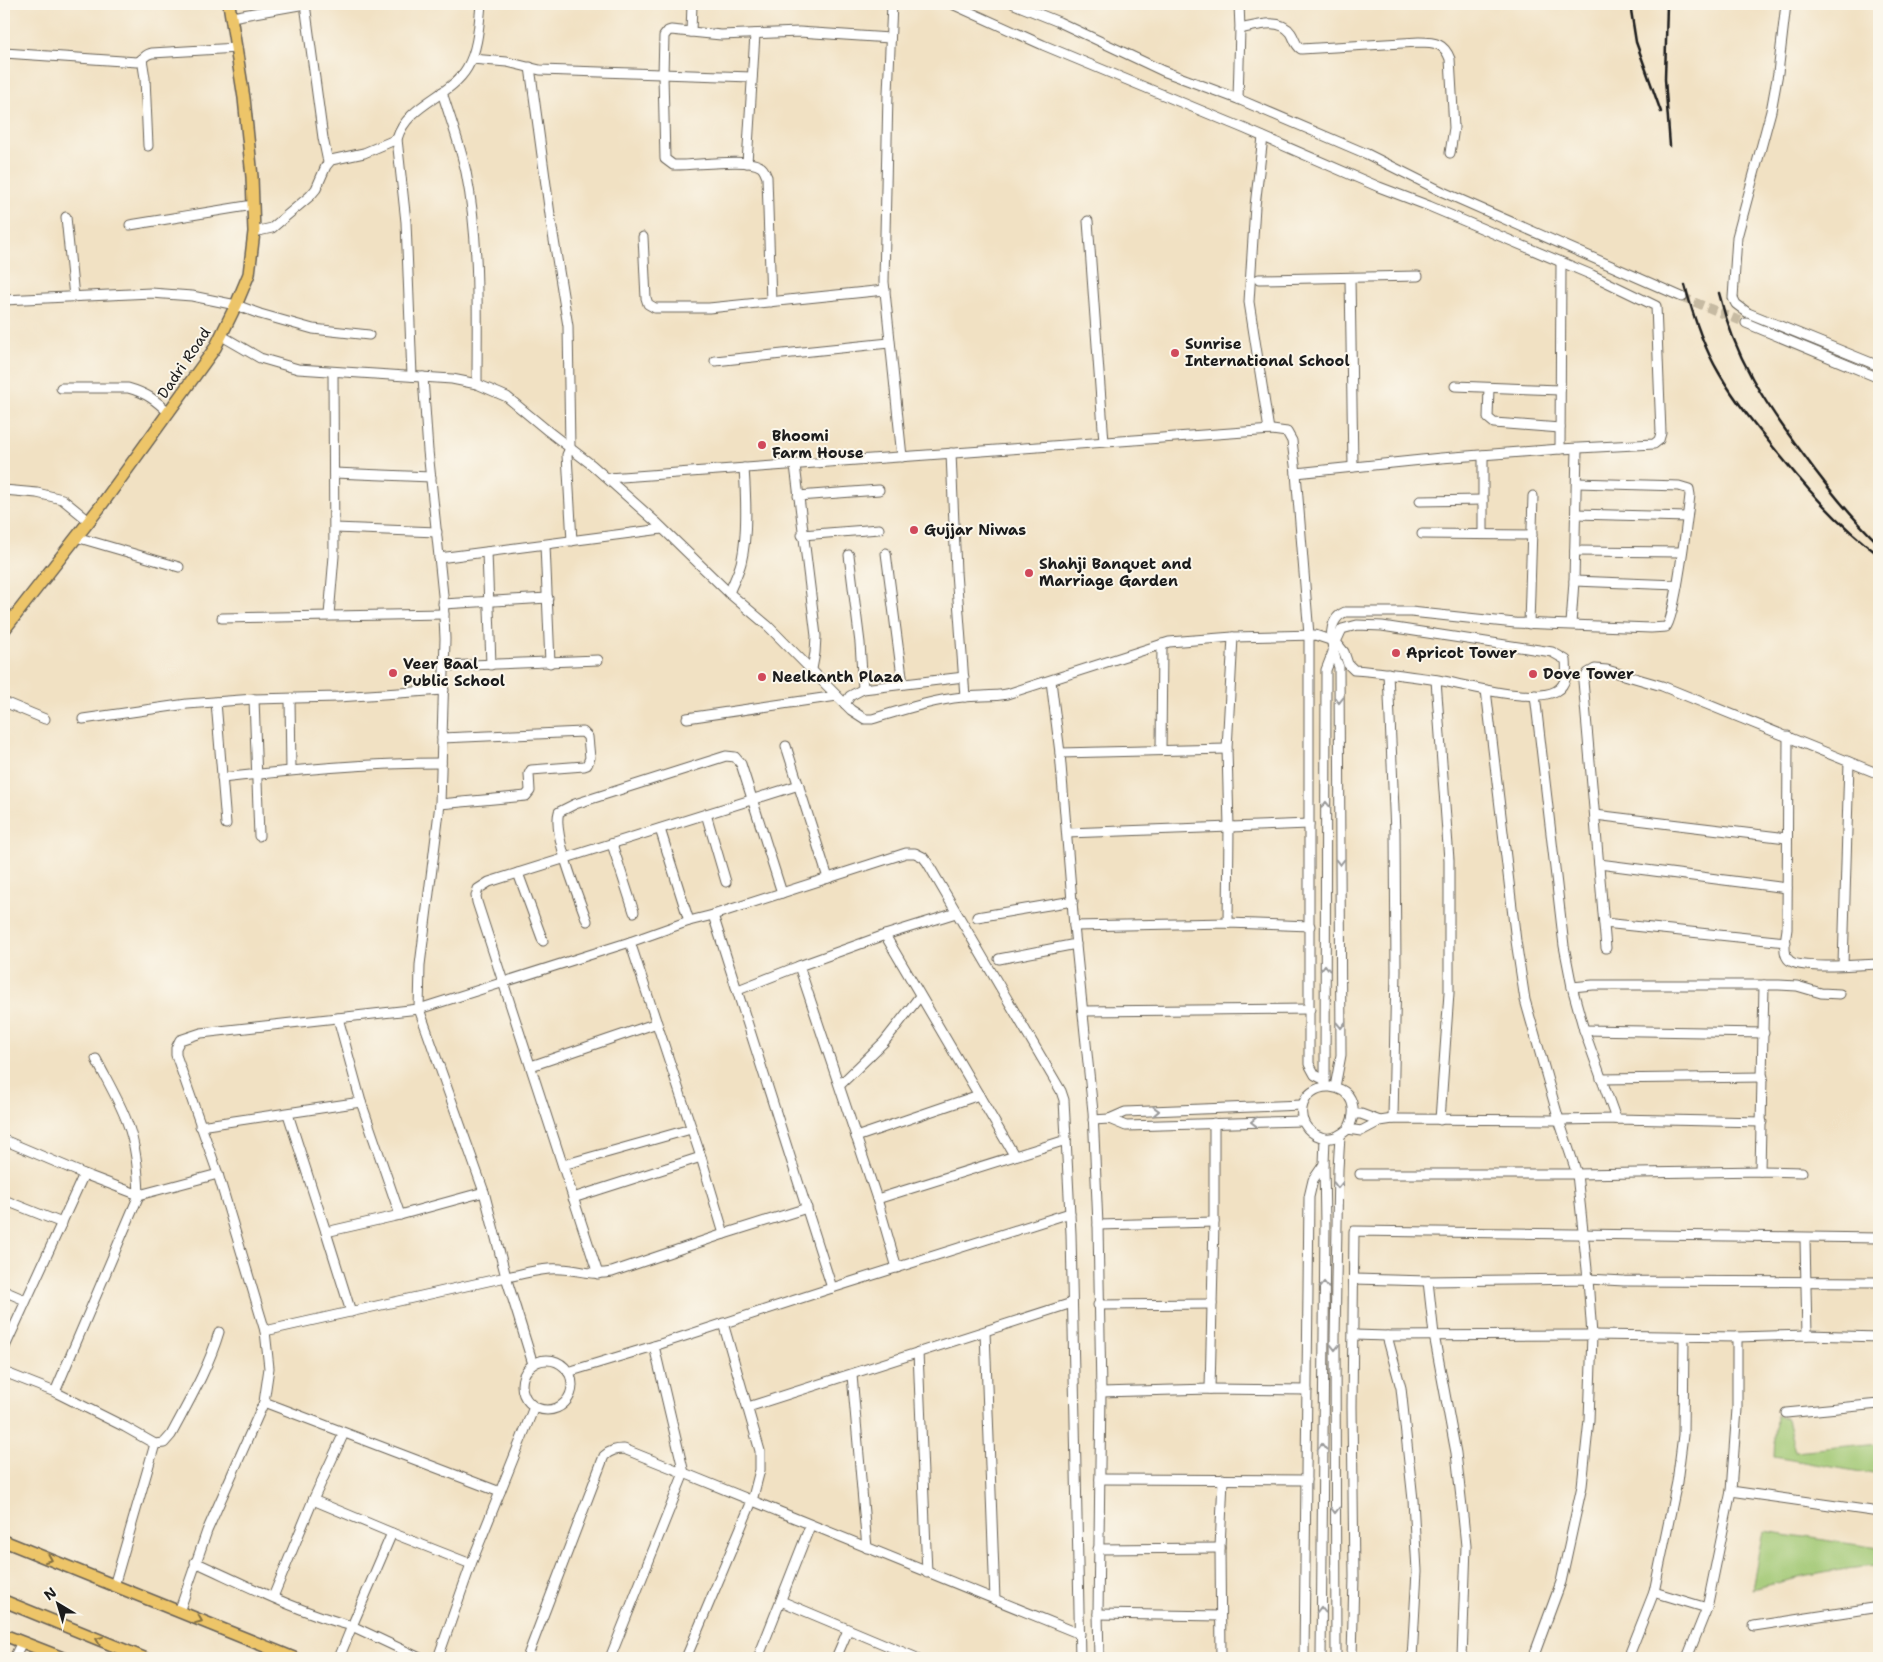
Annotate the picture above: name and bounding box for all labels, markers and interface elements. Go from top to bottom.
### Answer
street label: Dadri Road [153,323,215,402]
place label: Sunrise International School [1185,334,1350,371]
marker: Sunrise International School [1169,347,1181,359]
place label: Bhoomi Farm House [772,426,864,463]
marker: Bhoomi Farm House [756,439,768,451]
place label: Gujjar Niwas [924,520,1026,540]
marker: Gujjar Niwas [908,524,920,536]
place label: Shahji Banquet and Marriage Garden [1039,554,1192,591]
marker: Shahji Banquet and Marriage Garden [1023,567,1035,579]
place label: Apricot Tower [1406,643,1517,663]
marker: Apricot Tower [1390,647,1402,659]
place label: Veer Baal Public School [403,654,505,691]
place label: Dove Tower [1543,664,1634,684]
marker: Veer Baal Public School [387,667,399,679]
place label: Neelkanth Plaza [772,667,904,687]
marker: Dove Tower [1527,668,1539,680]
marker: Neelkanth Plaza [756,671,768,683]
one-way arrow [1334,696,1344,704]
one-way arrow [1321,801,1331,809]
one-way arrow [1334,859,1345,867]
one-way arrow [1320,964,1330,972]
one-way arrow [1336,1022,1346,1029]
one-way arrow [1152,1106,1160,1117]
one-way arrow [1250,1117,1258,1127]
one-way arrow [1333,1181,1343,1189]
one-way arrow [1319,1280,1330,1288]
one-way arrow [1330,1344,1340,1351]
one-way arrow [1317,1443,1327,1450]
one-way arrow [1330,1506,1340,1514]
one-way arrow [44,1553,53,1564]
north arrow [32,1580,82,1630]
text: N [40,1583,60,1604]
one-way arrow [1316,1605,1326,1613]
one-way arrow [194,1614,203,1625]
one-way arrow [95,1636,104,1646]

